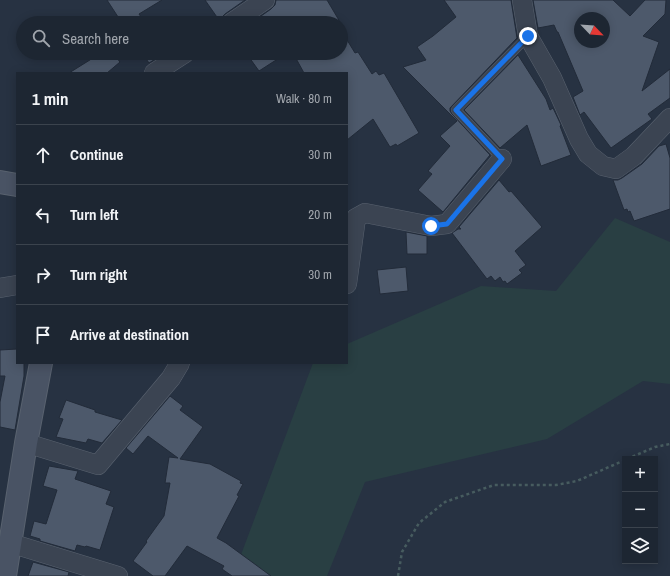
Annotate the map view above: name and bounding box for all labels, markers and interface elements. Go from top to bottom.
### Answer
north arrow [574,12,610,48]
search box [16,16,348,60]
icon: search [30,27,52,49]
route end [519,27,537,45]
text: Search here [62,28,129,49]
text: 1 min [32,87,68,110]
text: Walk · 80 m [276,90,332,107]
icon: ahead [32,144,54,166]
text: Continue [70,144,123,165]
text: 30 m [308,146,332,163]
icon: left [32,204,54,226]
text: Turn left [70,204,118,225]
text: 20 m [308,206,332,223]
route start [422,217,440,235]
icon: right [32,264,54,286]
text: Turn right [70,264,127,285]
text: 30 m [308,266,332,283]
icon: arrive [32,324,54,346]
text: Arrive at destination [70,324,189,345]
map controls [622,456,658,564]
button: + [622,456,658,492]
button: − [622,492,658,528]
button: layers [622,528,658,564]

